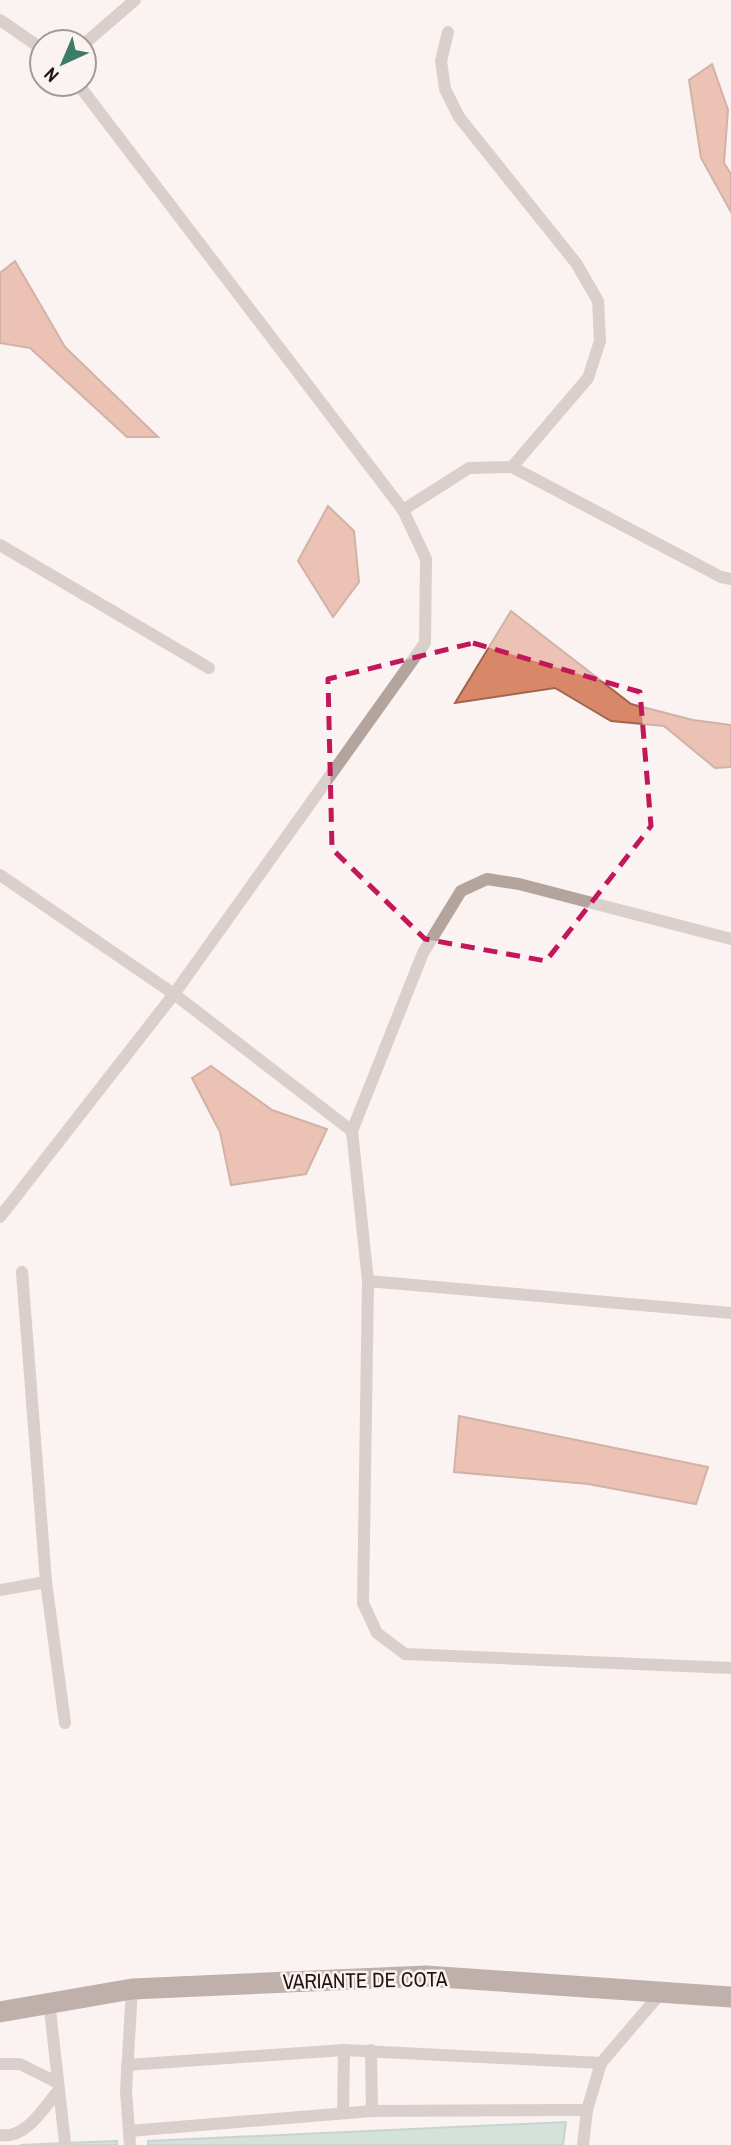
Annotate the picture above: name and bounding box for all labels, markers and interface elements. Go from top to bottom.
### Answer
north arrow [28,28,98,98]
text: N [38,62,64,88]
street label: VARIANTE DE COTA [282,1964,448,1996]

